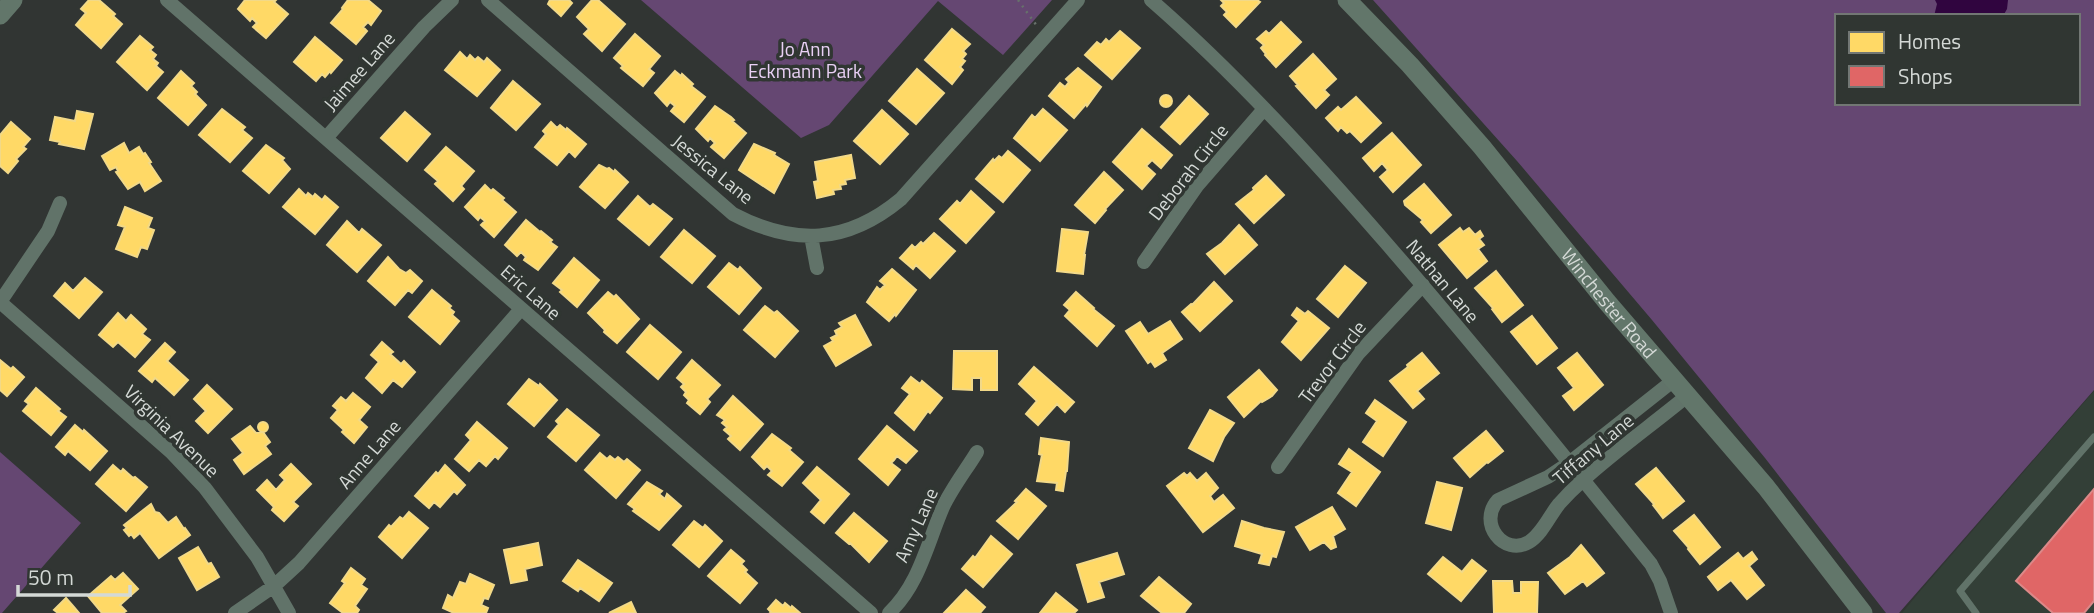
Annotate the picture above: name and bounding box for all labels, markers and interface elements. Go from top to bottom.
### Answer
legend [1835,14,2080,105]
street label: Jaimee Lane [316,25,401,117]
text: Homes [1898,25,1961,57]
park label: Jo Ann Eckmann Park [748,34,862,85]
text: Shops [1898,60,1953,92]
street label: Deborah Circle [1141,117,1235,226]
street label: Jessica Lane [666,127,760,210]
street label: Nathan Lane [1400,232,1487,329]
street label: Winchester Road [1555,241,1664,365]
street label: Eric Lane [495,257,568,326]
street label: Trevor Circle [1291,314,1372,409]
street label: Virginia Avenue [118,377,227,484]
street label: Tiffany Lane [1546,406,1640,491]
street label: Anne Lane [330,412,407,495]
street label: Amy Lane [886,483,945,567]
scale bar [18,554,130,598]
text: 50 m [28,561,74,593]

